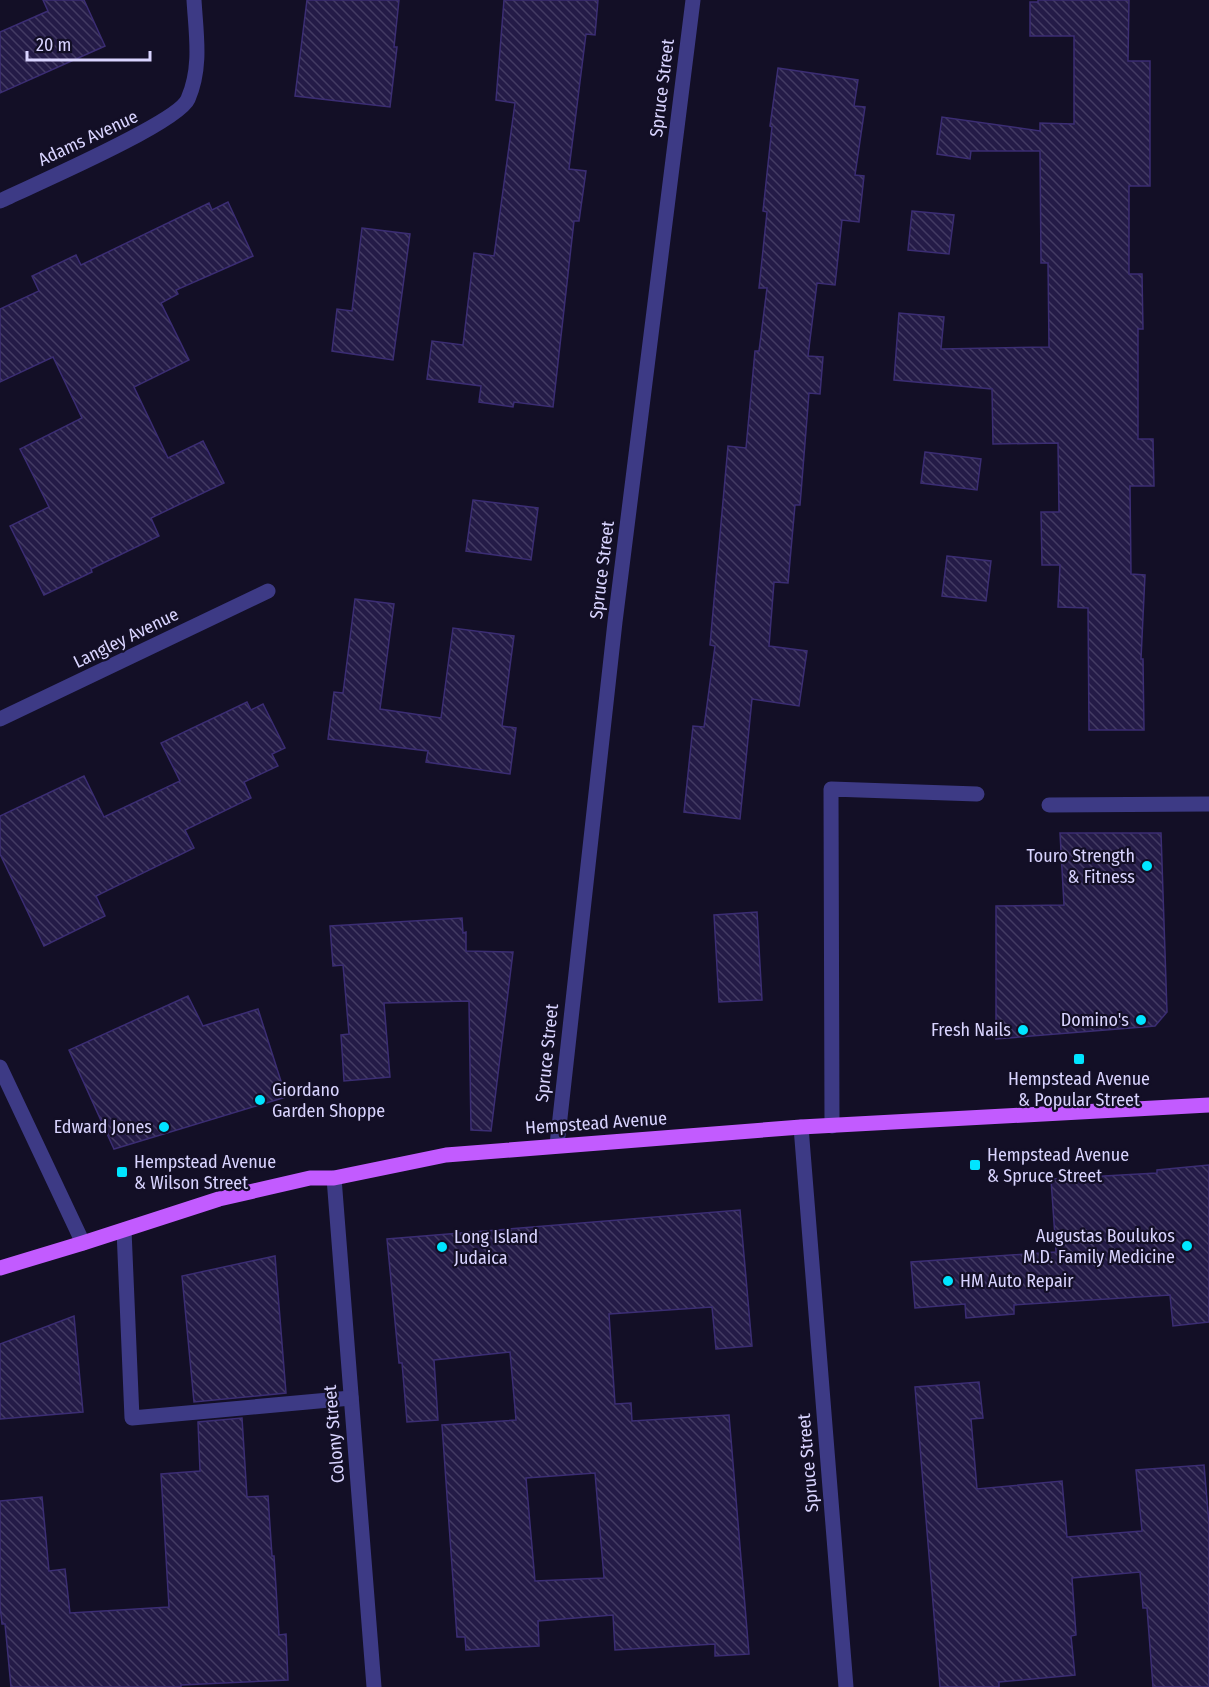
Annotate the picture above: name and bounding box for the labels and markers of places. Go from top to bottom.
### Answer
place label: Touro Strength & Fitness [1026,845,1135,888]
marker: Touro Strength & Fitness [1140,859,1154,873]
place label: Domino's [1061,1009,1129,1031]
marker: Domino's [1134,1013,1148,1027]
place label: Fresh Nails [931,1019,1011,1041]
marker: Fresh Nails [1016,1023,1030,1037]
marker: Hempstead Avenue & Popular Street [1072,1052,1086,1066]
place label: Hempstead Avenue & Popular Street [1008,1068,1150,1111]
place label: Giordano Garden Shoppe [272,1079,385,1122]
marker: Giordano Garden Shoppe [253,1093,267,1107]
place label: Edward Jones [54,1116,152,1138]
marker: Edward Jones [157,1120,171,1134]
place label: Hempstead Avenue & Spruce Street [987,1144,1129,1187]
place label: Hempstead Avenue & Wilson Street [134,1151,276,1194]
marker: Hempstead Avenue & Spruce Street [968,1158,982,1172]
marker: Hempstead Avenue & Wilson Street [115,1165,129,1179]
place label: Augustas Boulukos M.D. Family Medicine [1023,1225,1175,1268]
place label: Long Island Judaica [454,1226,538,1269]
marker: Augustas Boulukos M.D. Family Medicine [1180,1239,1194,1253]
marker: Long Island Judaica [435,1240,449,1254]
place label: HM Auto Repair [960,1270,1074,1292]
marker: HM Auto Repair [941,1274,955,1288]

